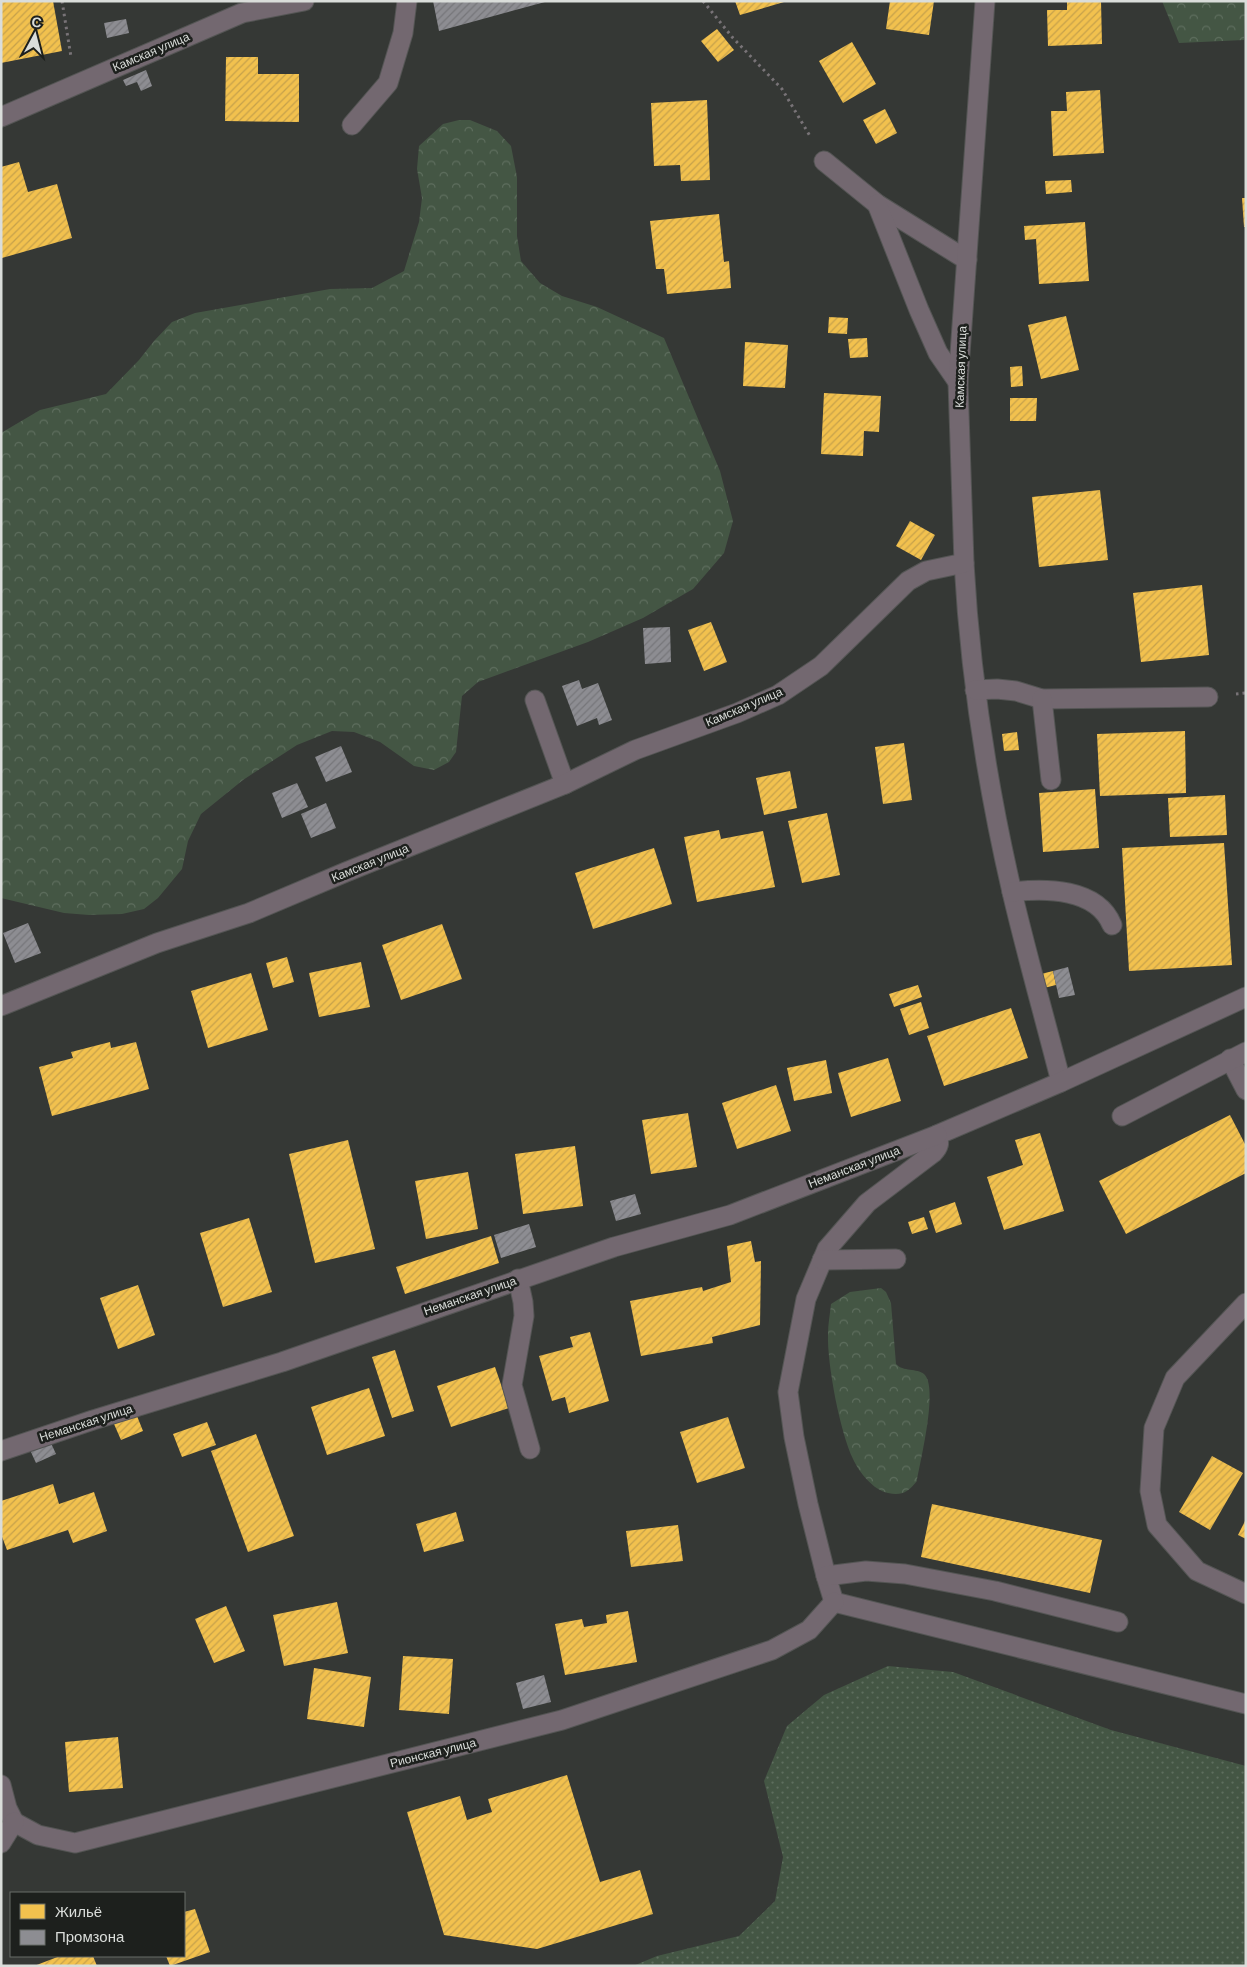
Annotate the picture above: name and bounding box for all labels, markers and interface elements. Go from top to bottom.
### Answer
north arrow [10,10,60,60]
text: С [31,13,43,31]
street label: Камская улица [110,28,192,74]
street label: Камская улица [952,325,969,408]
street label: Камская улица [703,683,785,729]
street label: Камская улица [329,840,411,885]
street label: Неманская улица [806,1142,902,1191]
street label: Неманская улица [422,1273,518,1318]
street label: Неманская улица [37,1400,135,1445]
street label: Рионская улица [388,1735,478,1770]
legend [10,1892,185,1957]
text: Жильё [55,1902,102,1920]
text: Промзона [55,1927,125,1945]

